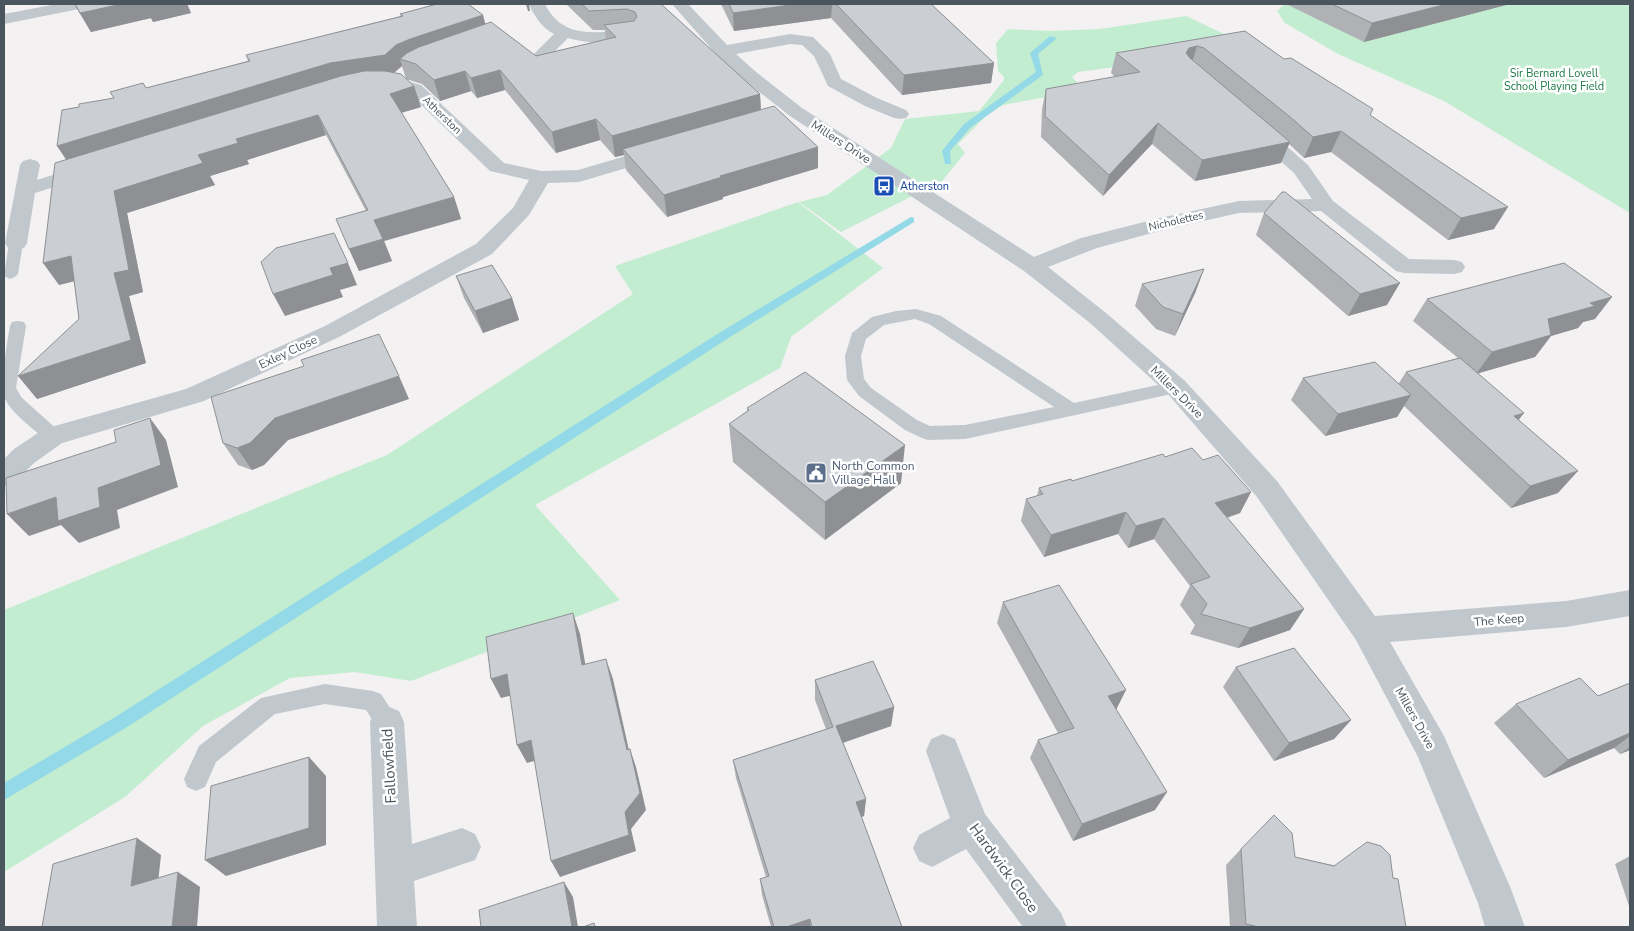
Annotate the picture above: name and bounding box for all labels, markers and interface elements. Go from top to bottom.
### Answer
park label: Sir Bernard Lovell School Playing Field [1504,66,1604,94]
street label: Atherston [419,93,465,137]
street label: Millers Drive [808,117,874,167]
bus stop icon: Atherston [872,174,896,198]
place label: Atherston [900,179,949,194]
street label: Nicholettes [1147,207,1205,235]
street label: Exley Close [256,331,320,373]
street label: Millers Drive [1147,362,1207,422]
place label: North Common Village Hall [831,458,915,488]
public building icon: North Common Village Hall [804,461,828,485]
street label: The Keep [1473,610,1525,630]
street label: Millers Drive [1392,684,1438,752]
street label: Fallowfield [377,728,401,804]
street label: Hardwick Close [965,819,1043,917]

